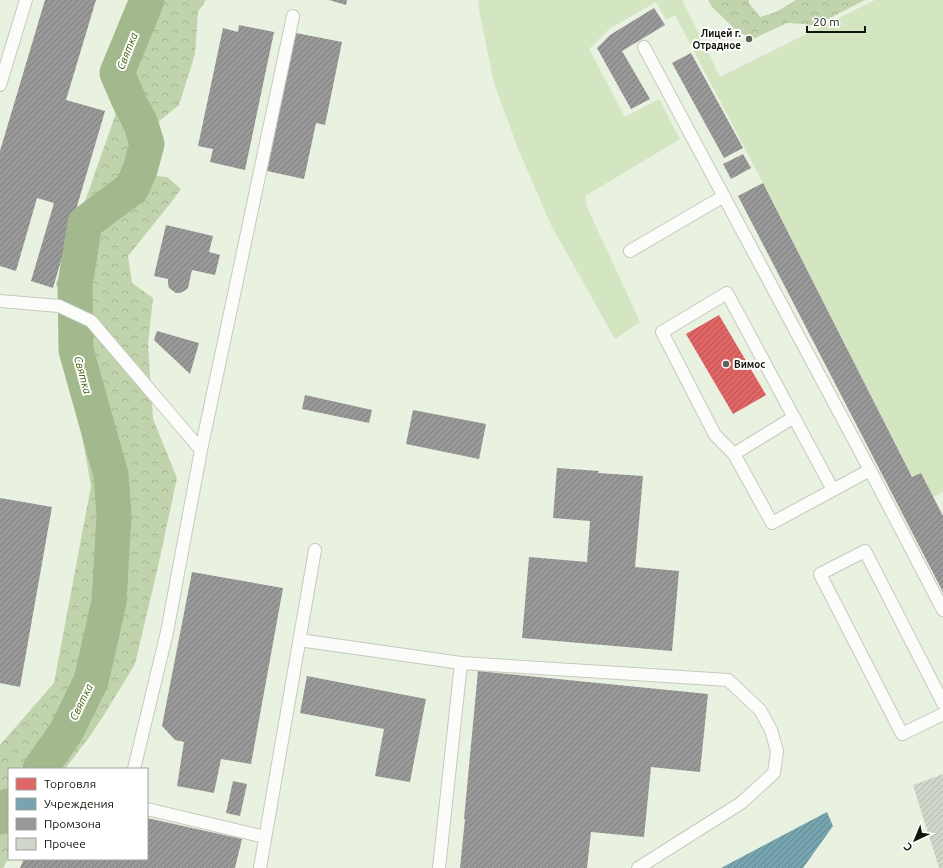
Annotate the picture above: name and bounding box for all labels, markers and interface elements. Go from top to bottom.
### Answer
scale bar [807,8,865,34]
text: 20 m [813,15,840,28]
place label: Лицей г. Отрадное [692,28,742,51]
water label: Святка [114,31,140,71]
marker: Лицей г. Отрадное [744,34,754,44]
water label: Святка [72,355,94,395]
marker: Вимос [721,359,731,369]
place label: Вимос [734,359,765,370]
water label: Святка [67,682,95,722]
legend [8,768,148,860]
text: Торговля [44,777,96,790]
text: Учреждения [44,797,114,810]
text: Промзона [44,817,101,830]
north arrow [895,820,935,860]
text: Прочее [44,837,86,850]
text: С [901,840,915,854]

